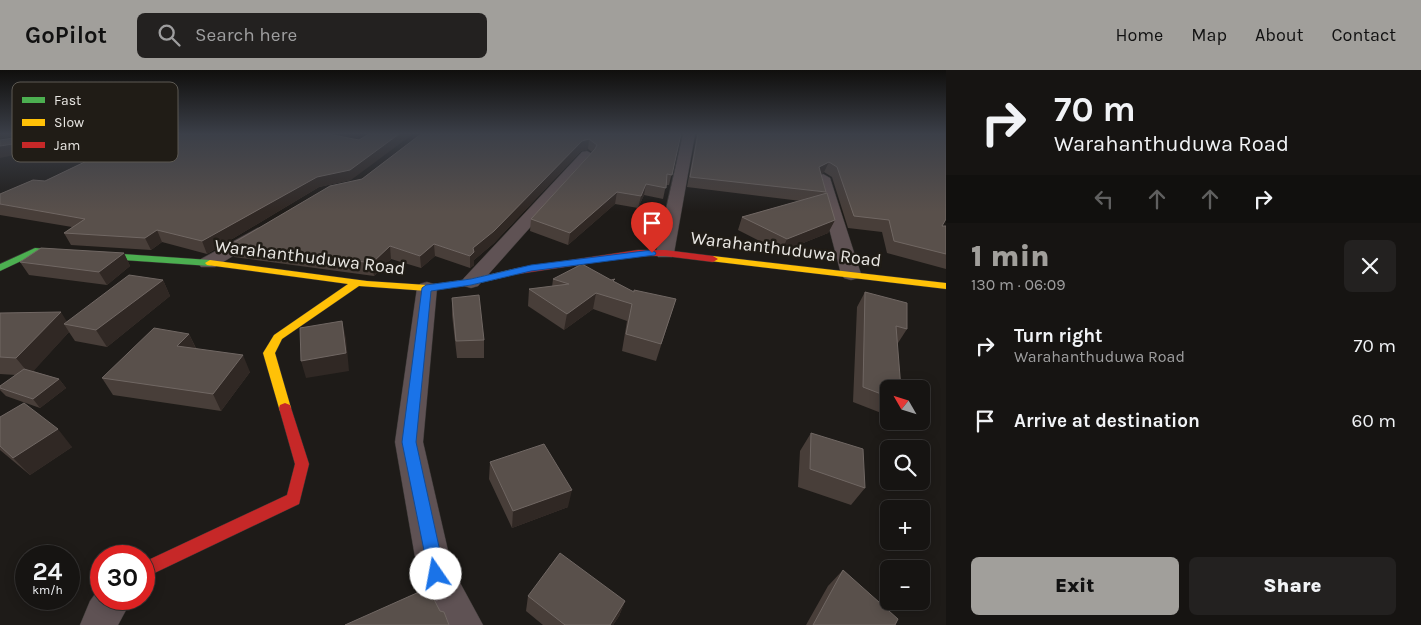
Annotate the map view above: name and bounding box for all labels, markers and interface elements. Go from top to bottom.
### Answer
search box [137,13,487,58]
text: GoPilot [25,21,107,49]
icon: search [155,21,183,49]
text: Search here [195,24,297,46]
text: Home [1115,24,1163,46]
text: Map [1191,24,1227,46]
text: About [1255,24,1304,46]
text: Contact [1332,24,1396,46]
legend [12,82,178,162]
text: 70 m [1054,89,1136,130]
icon: right [971,90,1036,155]
text: Fast [54,92,81,109]
text: Slow [54,114,84,131]
text: Warahanthuduwa Road [1054,131,1289,157]
text: Jam [54,137,80,154]
icon: left [1090,185,1118,213]
icon: ahead [1143,185,1171,213]
icon: ahead [1196,185,1224,213]
icon: right [1249,185,1277,213]
pin [631,202,673,253]
icon: arrive [638,209,666,237]
street label: Warahanthuduwa Road [689,226,883,272]
street label: Warahanthuduwa Road [213,234,407,280]
text: 1 min [971,238,1050,274]
button: close [1344,240,1396,292]
text: 130 m · 06:09 [971,275,1066,294]
text: Turn right [1014,325,1103,347]
icon: right [971,332,999,360]
text: 70 m [1354,335,1396,357]
text: Warahanthuduwa Road [1014,347,1185,366]
north arrow [880,380,930,430]
map controls [880,380,930,610]
icon: arrive [971,407,999,435]
text: Arrive at destination [1014,410,1200,432]
text: 60 m [1352,410,1396,432]
button: search [880,440,930,490]
button: + [880,500,930,550]
speed limit sign: 30 [90,545,155,610]
position arrow [409,547,461,599]
text: 24 [32,557,63,586]
button: Exit [971,557,1179,615]
button: Share [1189,557,1396,615]
button: − [880,560,930,610]
text: km/h [32,583,63,597]

